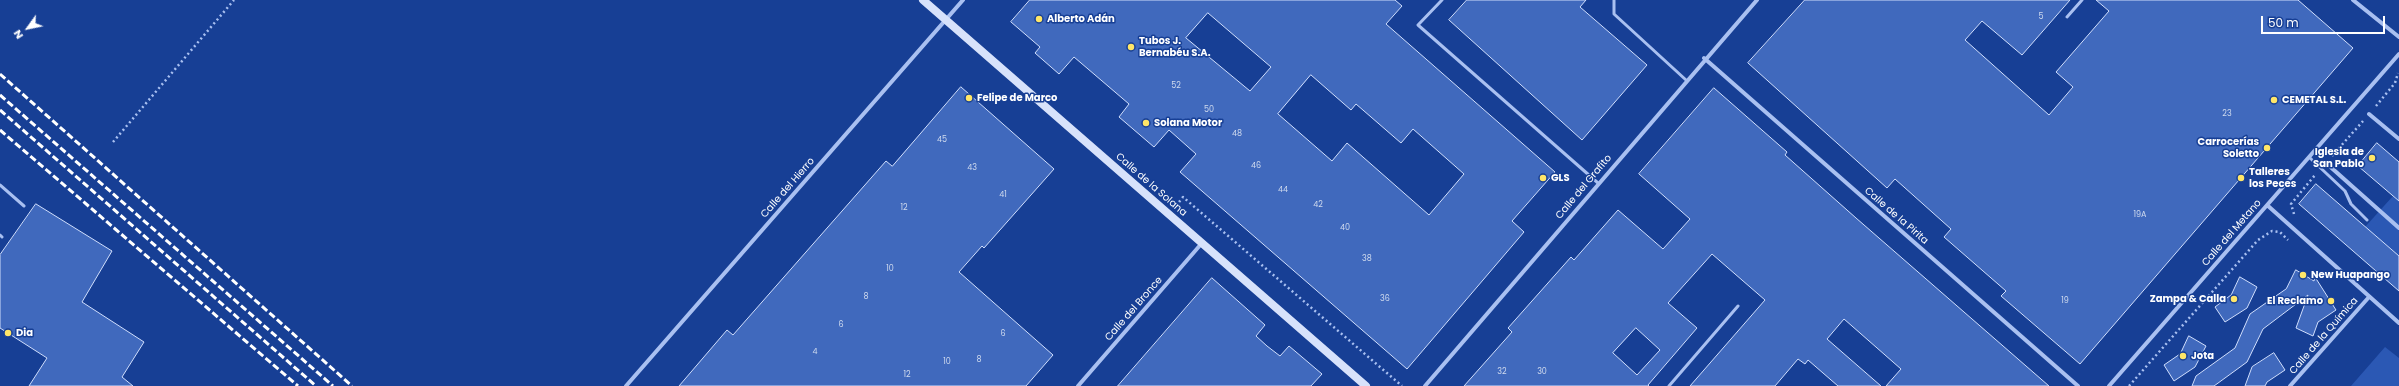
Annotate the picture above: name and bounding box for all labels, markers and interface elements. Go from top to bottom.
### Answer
north arrow [8,8,48,48]
scale bar [2263,8,2387,34]
house number: 5 [2038,12,2044,22]
place label: Alberto Adán [1047,13,1115,25]
marker: Alberto Adán [1034,14,1044,24]
text: 50 m [2268,14,2299,31]
text: N [9,27,27,42]
place label: Tubos J. Bernabéu S.A. [1139,35,1211,58]
marker: Tubos J. Bernabéu S.A. [1126,42,1136,52]
house number: 52 [1171,81,1181,91]
place label: Felipe de Marco [977,92,1057,104]
marker: Felipe de Marco [964,93,974,103]
place label: CEMETAL S.L. [2282,94,2346,106]
marker: CEMETAL S.L. [2269,95,2279,105]
house number: 50 [1204,105,1214,115]
house number: 23 [2222,109,2232,119]
place label: Solana Motor [1154,117,1222,129]
marker: Solana Motor [1141,118,1151,128]
house number: 48 [1232,129,1242,139]
house number: 45 [937,135,947,145]
place label: Carrocerías Soletto [2198,136,2259,160]
marker: Carrocerías Soletto [2262,143,2272,153]
place label: Iglesia de San Pablo [2313,146,2364,170]
street label: Calle de la Solana [1113,151,1189,219]
street label: Calle del Grafito [1554,152,1614,222]
marker: Iglesia de San Pablo [2367,153,2377,163]
street label: Calle del Hierro [759,155,817,221]
house number: 46 [1251,161,1261,171]
house number: 43 [967,163,977,173]
place label: Talleres los Peces [2249,166,2296,190]
place label: GLS [1551,172,1570,184]
marker: GLS [1538,173,1548,183]
marker: Talleres los Peces [2236,173,2246,183]
house number: 44 [1278,185,1288,195]
street label: Calle de la Pirita [1862,185,1930,247]
house number: 41 [999,190,1007,200]
street label: Calle del Metano [2200,197,2264,269]
house number: 42 [1313,200,1323,210]
house number: 12 [900,203,908,213]
house number: 19A [2134,210,2146,220]
house number: 40 [1340,223,1350,233]
house number: 38 [1362,254,1372,264]
house number: 10 [886,264,894,274]
place label: New Huapango [2311,269,2390,281]
marker: New Huapango [2298,270,2308,280]
street label: Calle del Bronce [1103,274,1165,344]
house number: 8 [863,292,869,302]
place label: Zampa & Calla [2150,293,2226,305]
house number: 36 [1380,294,1390,304]
marker: Zampa & Calla [2229,294,2239,304]
place label: El Reclamo [2267,295,2323,307]
street label: Calle de la Química [2287,295,2361,377]
house number: 19 [2061,296,2069,306]
marker: El Reclamo [2326,296,2336,306]
house number: 6 [838,320,844,330]
place label: Dia [16,327,33,339]
marker: Dia [3,328,13,338]
house number: 6 [1000,329,1006,339]
house number: 4 [812,347,818,357]
place label: Jota [2191,350,2214,362]
marker: Jota [2178,351,2188,361]
house number: 8 [976,355,982,365]
house number: 10 [943,357,951,367]
house number: 32 [1497,367,1507,377]
house number: 30 [1537,367,1547,377]
house number: 12 [903,370,911,380]

